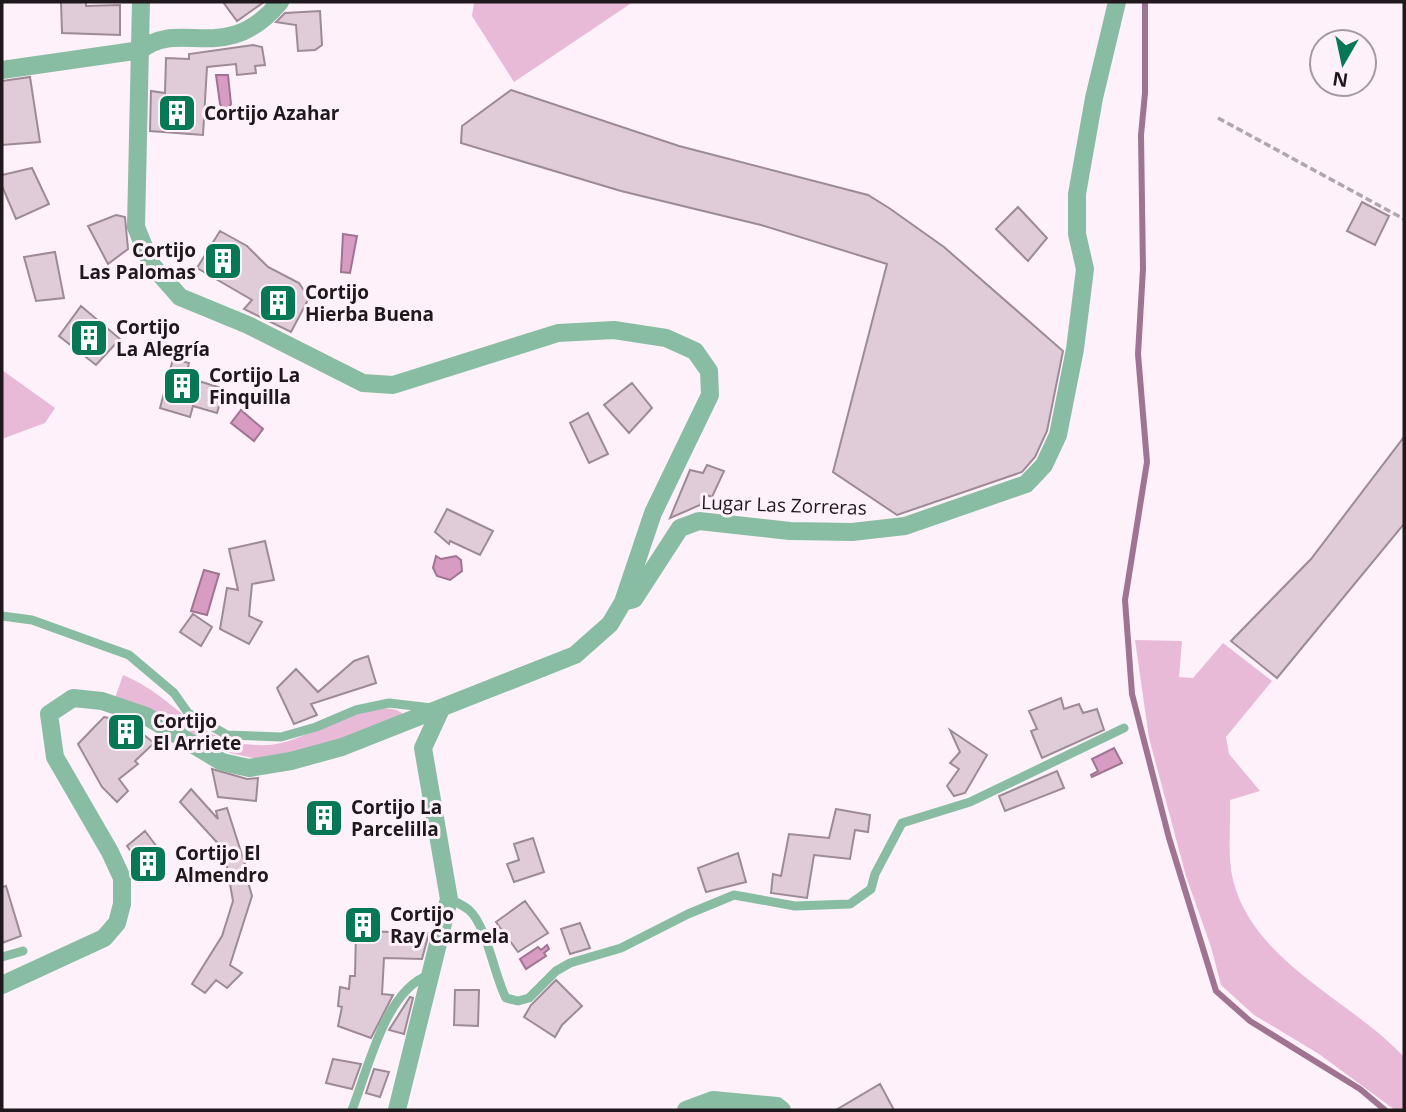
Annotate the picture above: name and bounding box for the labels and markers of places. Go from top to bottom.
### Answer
building icon: Cortijo Azahar [156,92,198,134]
place label: Cortijo Azahar [204,100,340,126]
place label: Cortijo Las Palomas [79,237,196,285]
building icon: Cortijo Las Palomas [202,240,244,282]
place label: Cortijo Hierba Buena [305,279,434,327]
building icon: Cortijo Hierba Buena [257,282,299,324]
place label: Cortijo La Alegría [116,314,210,362]
building icon: Cortijo La Alegría [68,317,110,359]
place label: Cortijo La Finquilla [209,362,300,410]
building icon: Cortijo La Finquilla [161,365,203,407]
place label: Cortijo El Arriete [153,708,241,756]
building icon: Cortijo El Arriete [105,711,147,753]
place label: Cortijo La Parcelilla [351,794,442,842]
building icon: Cortijo La Parcelilla [303,797,345,839]
place label: Cortijo El Almendro [175,840,269,888]
building icon: Cortijo El Almendro [127,843,169,885]
place label: Cortijo Ray Carmela [390,901,509,949]
building icon: Cortijo Ray Carmela [342,904,384,946]

